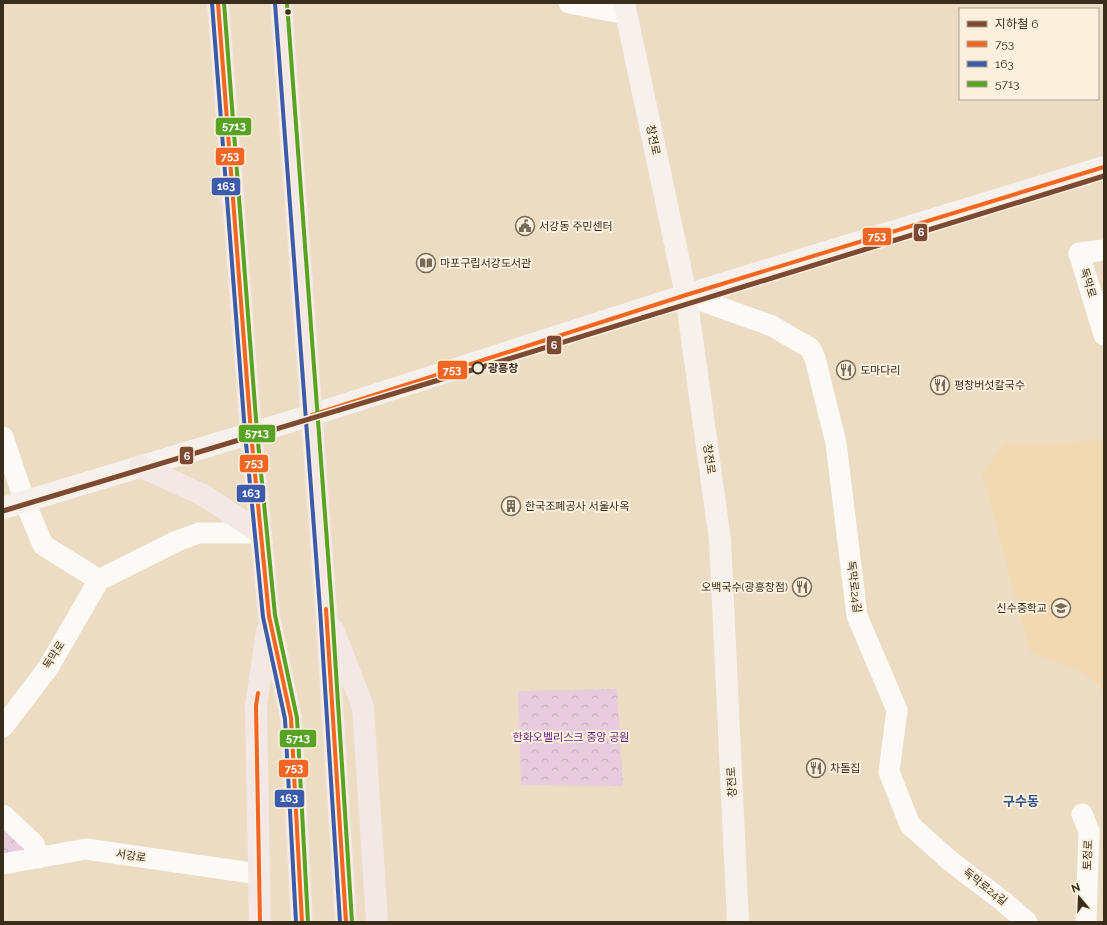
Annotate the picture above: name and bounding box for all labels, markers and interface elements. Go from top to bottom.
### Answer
unlabelled marker [283,7,293,17]
legend [959,8,1099,100]
text: 지하철 6 [995,17,1038,31]
text: 753 [995,37,1014,51]
text: 163 [995,57,1014,71]
text: 5713 [995,77,1019,91]
line badge: 5713 [215,117,252,136]
text: 5713 [222,120,246,133]
street label: 창전로 [643,124,663,156]
line badge: 753 [215,147,245,166]
text: 753 [221,150,239,163]
line badge: 163 [211,177,241,196]
text: 163 [217,180,235,193]
public building icon: 서강동 주민센터 [514,215,536,237]
place label: 서강동 주민센터 [539,220,613,233]
line badge: 6 [913,223,928,242]
text: 6 [918,226,925,239]
line badge: 753 [862,227,892,246]
text: 753 [868,230,886,243]
library icon: 마포구립서강도서관 [415,252,437,274]
place label: 마포구립서강도서관 [440,257,531,270]
street label: 독막로 [1077,267,1099,299]
line badge: 6 [546,335,562,355]
text: 6 [551,339,558,352]
restaurant icon: 도마다리 [835,359,857,381]
line badge: 753 [437,360,468,380]
marker: 광흥창 [471,361,485,375]
place label: 광흥창 [488,362,518,375]
text: 753 [443,364,461,377]
place label: 도마다리 [860,364,900,377]
restaurant icon: 평창버섯칼국수 [929,374,951,396]
place label: 평창버섯칼국수 [954,379,1025,392]
line badge: 5713 [238,424,276,443]
text: 5713 [245,427,269,440]
street label: 창전로 [700,443,718,475]
line badge: 6 [179,446,194,465]
text: 6 [184,450,191,463]
line badge: 753 [239,454,269,473]
text: 753 [245,457,263,470]
line badge: 163 [236,484,266,503]
text: 163 [242,487,260,500]
building icon: 한국조폐공사 서울사옥 [500,495,522,517]
place label: 한국조폐공사 서울사옥 [525,500,629,513]
street label: 독막로24길 [844,560,864,614]
restaurant icon: 오백국수(광흥창점) [791,576,813,598]
place label: 오백국수(광흥창점) [701,581,788,594]
school or university icon: 신수중학교 [1050,597,1072,619]
place label: 신수중학교 [996,602,1047,615]
street label: 독막로 [40,639,68,671]
line badge: 5713 [279,729,317,748]
park label: 한화오벨리스크 중앙 공원 [513,731,629,744]
text: 5713 [286,732,310,745]
restaurant icon: 차돌집 [805,757,827,779]
line badge: 753 [278,759,309,778]
text: 753 [285,762,303,775]
place label: 차돌집 [830,762,860,775]
street label: 창전로 [725,766,739,798]
line badge: 163 [274,789,305,808]
text: 163 [280,792,298,805]
district label: 구수동 [1003,794,1039,809]
street label: 토정로 [1081,840,1095,870]
street label: 서강로 [115,847,147,865]
street label: 독막로24길 [960,866,1010,908]
north arrow [1059,877,1099,917]
text: N [1070,881,1082,896]

